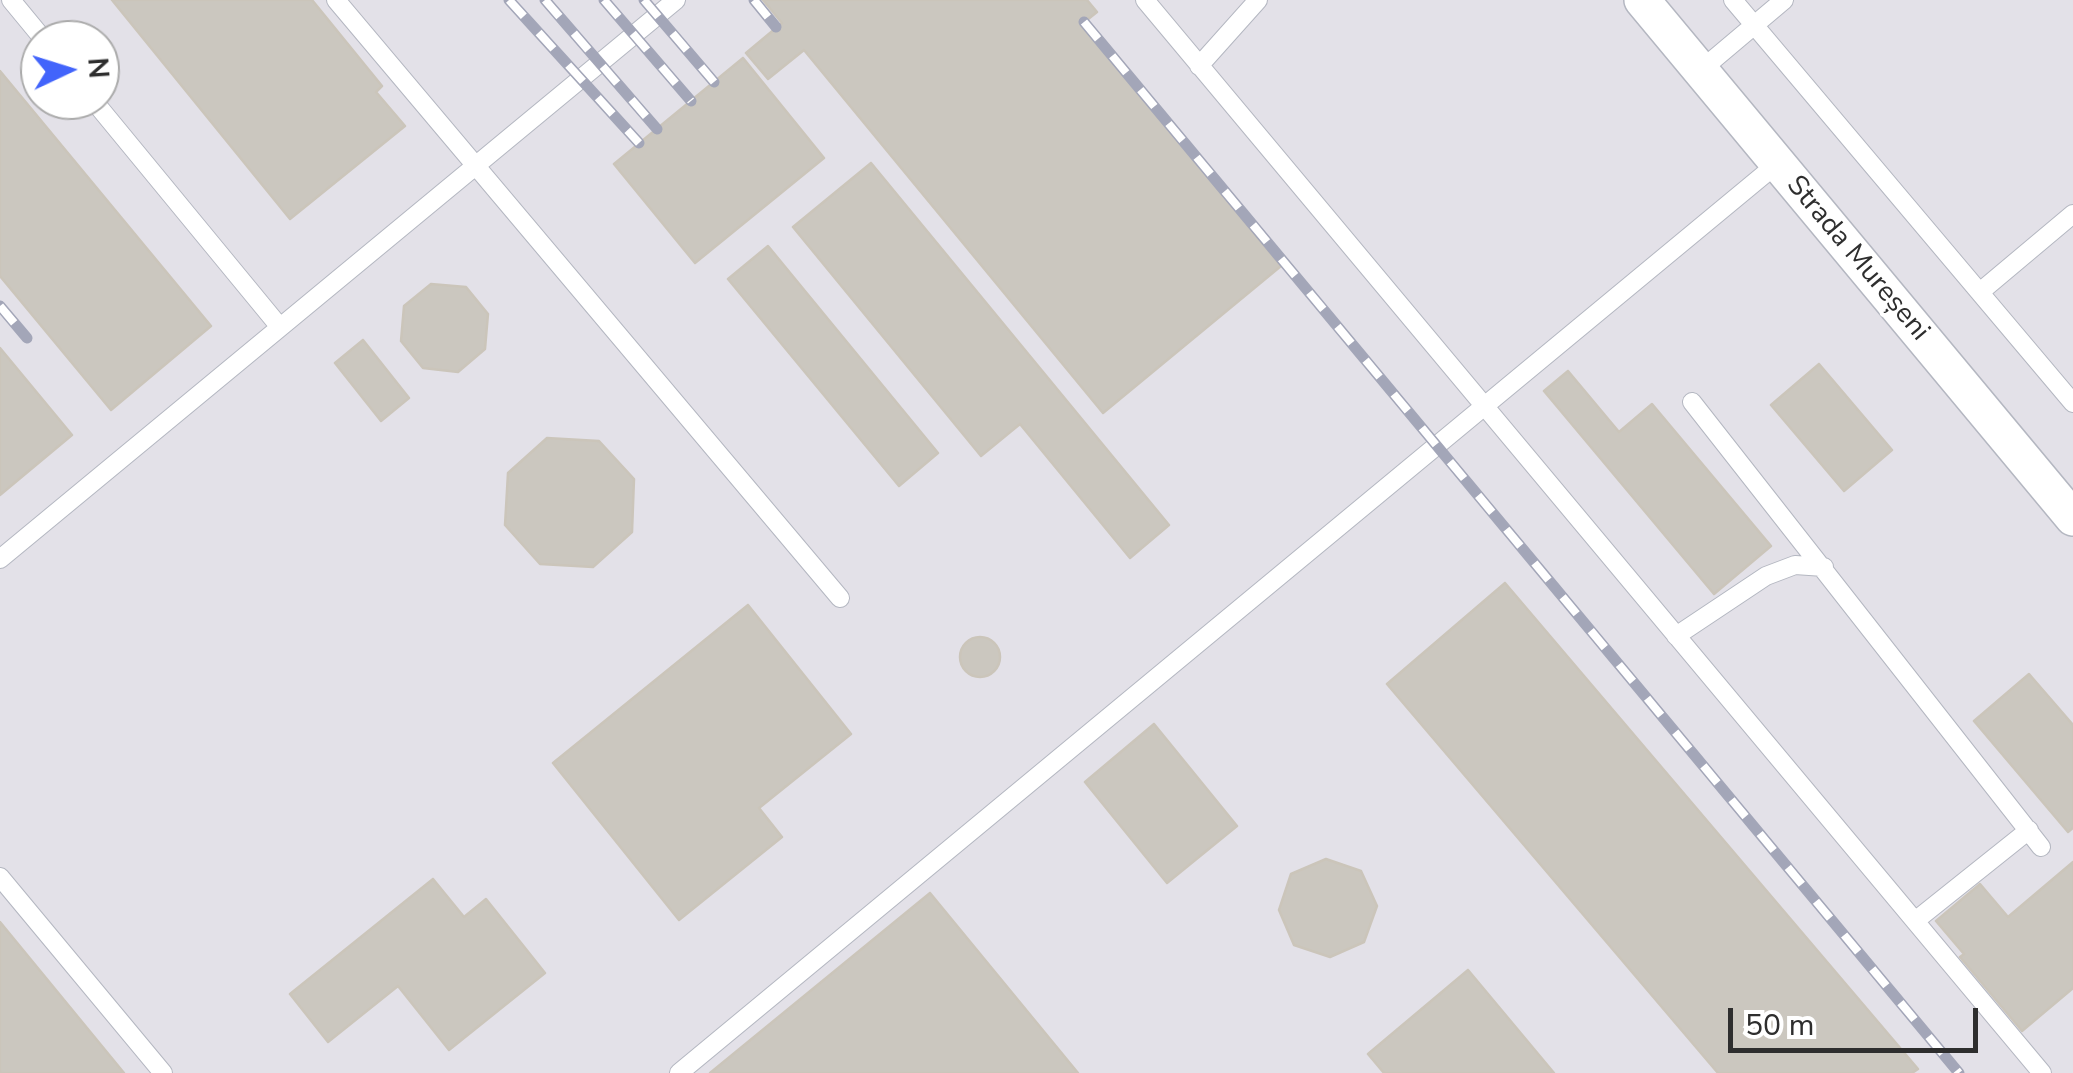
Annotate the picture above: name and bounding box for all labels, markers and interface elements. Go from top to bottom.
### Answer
north arrow [20,20,120,120]
text: N [78,56,118,80]
street label: Strada Mureșeni [1778,170,1936,348]
scale bar [1733,988,1983,1050]
text: 50 m [1745,1005,1814,1046]

